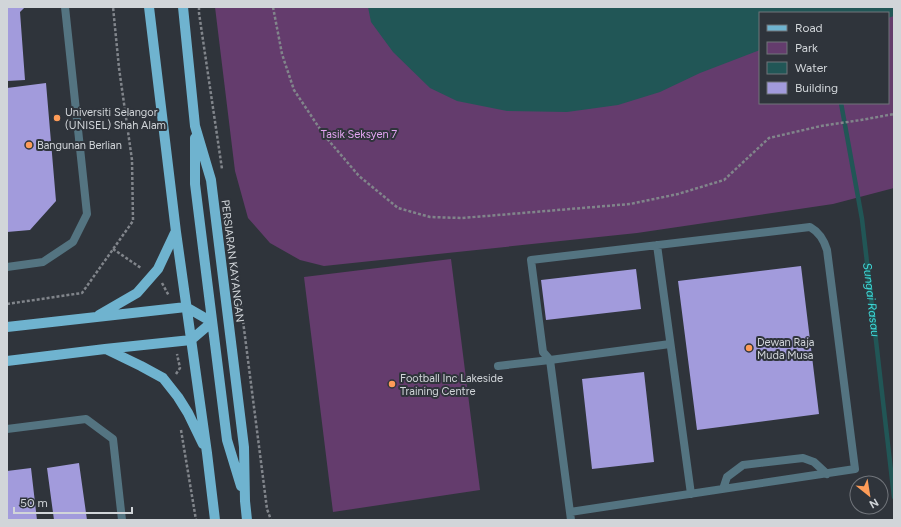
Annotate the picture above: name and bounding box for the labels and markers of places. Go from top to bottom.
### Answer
place label: Universiti Selangor (UNISEL) Shah Alam [65,106,166,132]
marker: Universiti Selangor (UNISEL) Shah Alam [52,113,62,123]
place label: Bangunan Berlian [37,139,122,152]
marker: Bangunan Berlian [24,140,34,150]
place label: Dewan Raja Muda Musa [757,336,814,362]
marker: Dewan Raja Muda Musa [744,343,754,353]
place label: Football Inc Lakeside Training Centre [400,372,503,398]
marker: Football Inc Lakeside Training Centre [387,379,397,389]

